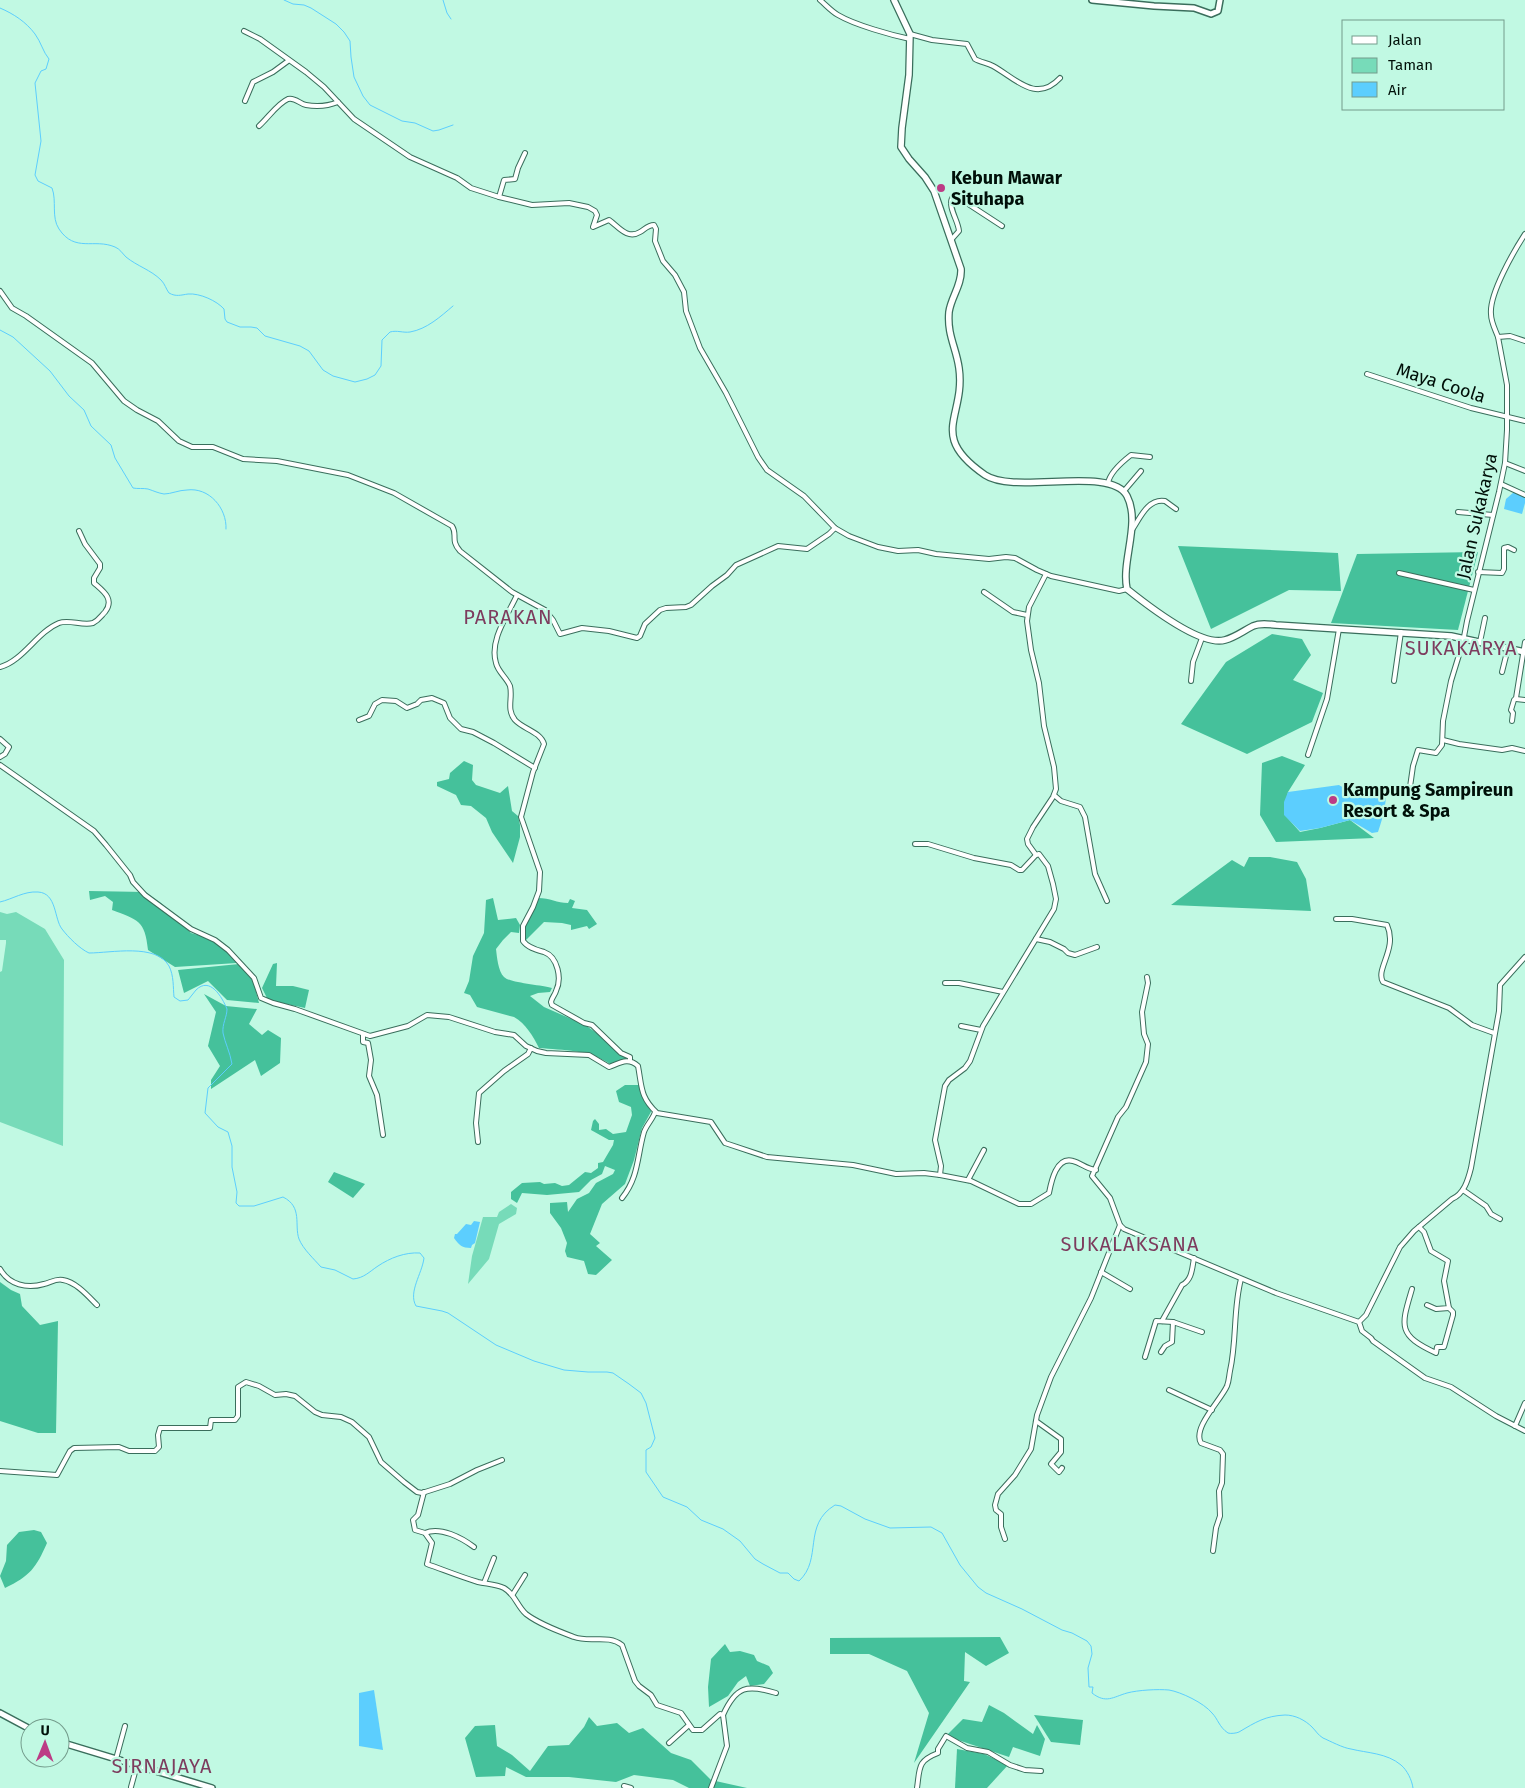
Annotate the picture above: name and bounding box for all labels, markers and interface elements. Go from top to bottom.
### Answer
legend [1342,20,1505,110]
text: Jalan [1388,31,1422,49]
text: Taman [1388,56,1433,74]
text: Air [1388,81,1407,99]
place label: Kebun Mawar Situhapa [951,167,1063,210]
marker: Kebun Mawar Situhapa [935,182,947,194]
street label: Maya Coola [1394,358,1488,408]
street label: Jalan Sukakarya [1452,451,1502,581]
district label: PARAKAN [463,605,553,629]
district label: SUKAKARYA [1405,636,1517,660]
place label: Kampung Sampireun Resort & Spa [1343,779,1513,822]
marker: Kampung Sampireun Resort & Spa [1327,794,1339,806]
district label: SUKALAKSANA [1061,1232,1199,1256]
north arrow [20,1718,70,1768]
text: U [41,1722,50,1739]
district label: SIRNAJAYA [111,1754,213,1778]

